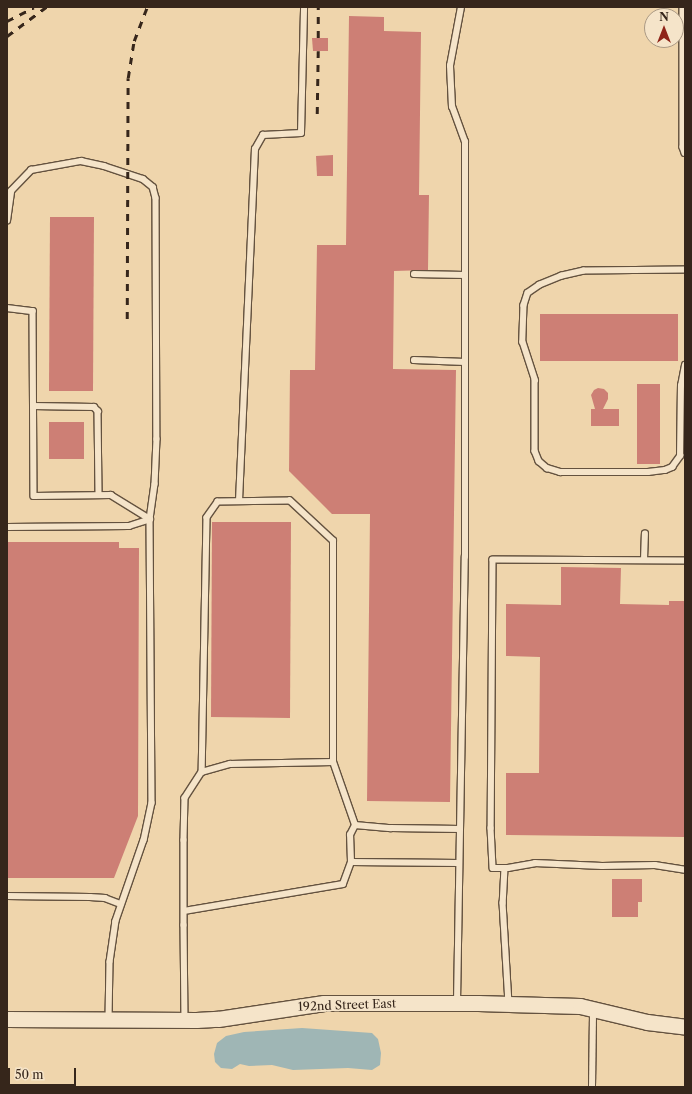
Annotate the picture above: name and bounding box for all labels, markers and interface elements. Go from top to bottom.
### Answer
north arrow [644,8,684,48]
text: N [659,10,669,24]
street label: 192nd Street East [298,996,396,1014]
scale bar [10,1060,78,1086]
text: 50 m [15,1067,44,1082]

